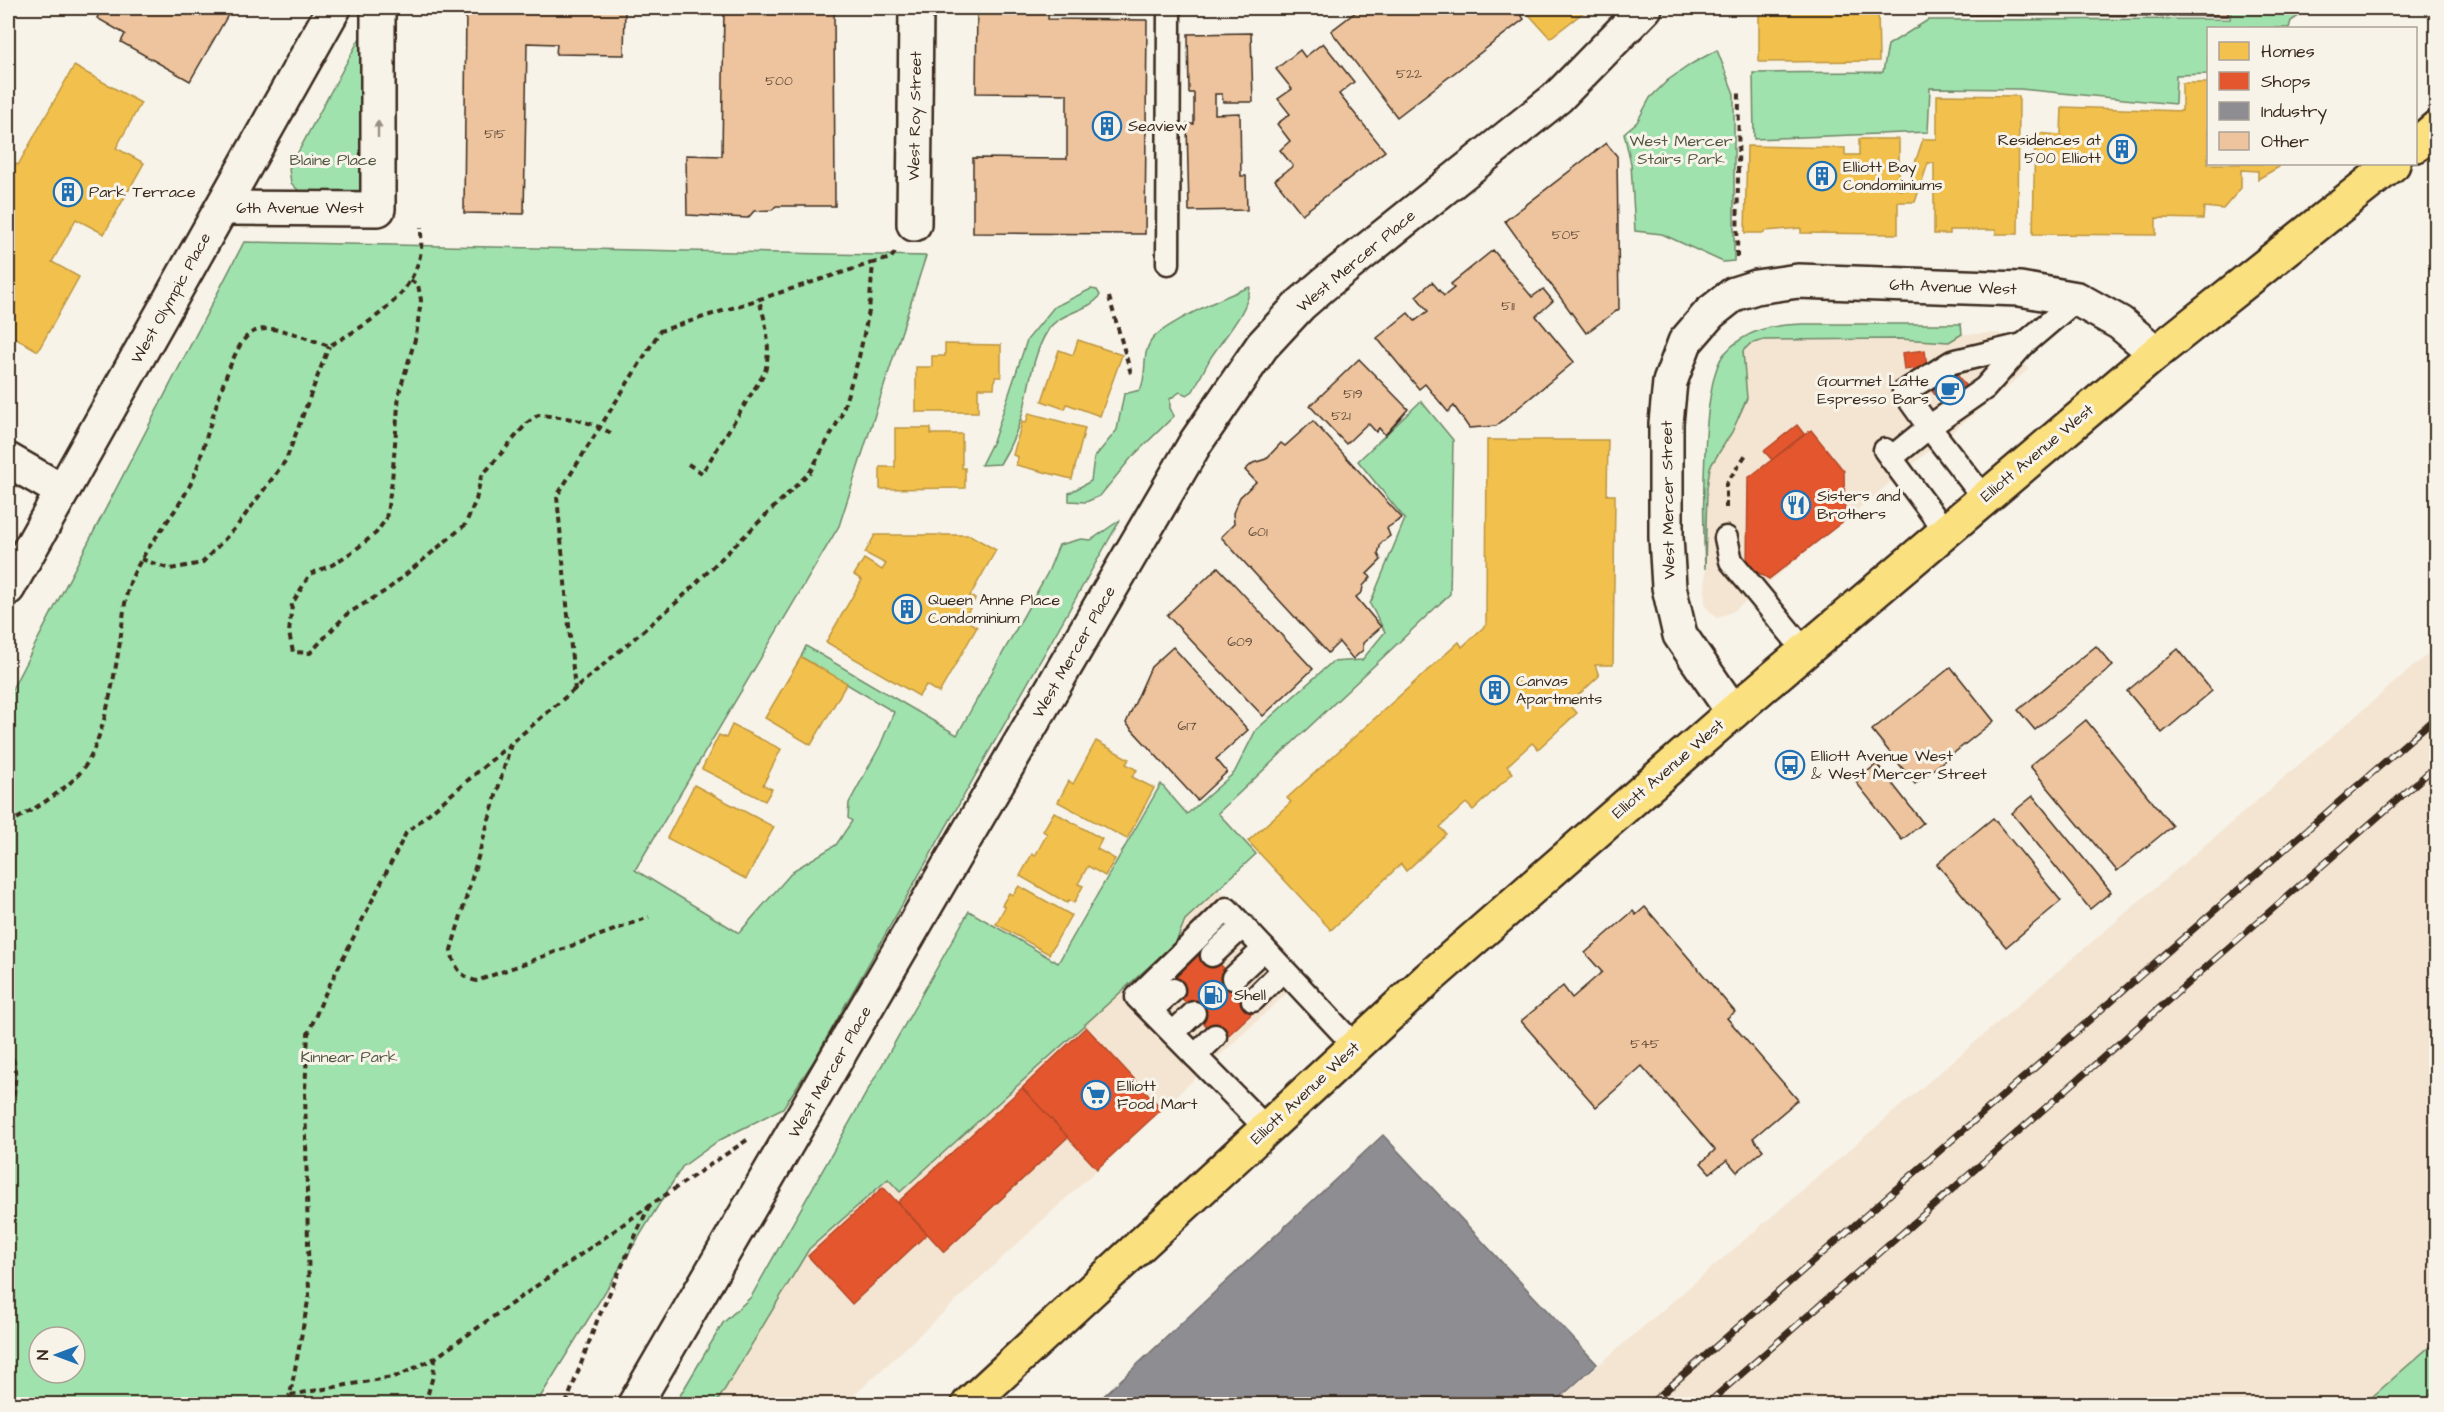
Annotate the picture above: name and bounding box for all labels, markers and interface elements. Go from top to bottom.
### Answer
legend [2207,27,2417,165]
text: Homes [2261,39,2315,64]
street label: West Roy Street [903,51,928,181]
house number: 522 [1396,64,1422,84]
text: Shops [2261,69,2311,94]
house number: 500 [765,71,793,91]
text: Industry [2261,99,2327,125]
building icon: Seaview [1091,110,1123,142]
place label: Seaview [1128,115,1187,137]
one-way arrow [373,120,383,139]
house number: 515 [484,124,506,144]
place label: Residences at 500 Elliott [1998,129,2102,169]
text: Other [2261,129,2309,154]
park label: West Mercer Stairs Park [1630,130,1733,170]
building icon: Residences at 500 Elliott [2106,133,2138,165]
park label: Blaine Place [289,149,377,171]
place label: Elliott Bay Condominiums [1843,156,1942,196]
building icon: Elliott Bay Condominiums [1806,160,1838,192]
building icon: Park Terrace [52,176,84,208]
place label: Park Terrace [89,181,196,203]
street label: 6th Avenue West [236,197,364,219]
street label: West Mercer Place [1292,204,1420,317]
house number: 505 [1552,225,1580,245]
street label: West Olympic Place [126,228,217,368]
street label: 6th Avenue West [1889,274,2018,300]
house number: 511 [1501,296,1515,316]
place label: Gourmet Latte Espresso Bars [1817,370,1929,410]
cafe icon: Gourmet Latte Espresso Bars [1934,374,1966,406]
house number: 519 [1343,384,1363,404]
street label: Elliott Avenue West [1976,399,2099,507]
house number: 521 [1331,406,1351,426]
street label: West Mercer Street [1656,420,1680,580]
place label: Sisters and Brothers [1817,485,1900,525]
restaurant icon: Sisters and Brothers [1780,489,1812,521]
house number: 601 [1248,522,1268,542]
street label: West Mercer Place [1027,582,1121,722]
place label: Queen Anne Place Condominium [928,589,1061,629]
building icon: Queen Anne Place Condominium [891,593,923,625]
house number: 609 [1227,632,1253,652]
place label: Canvas Apartments [1516,670,1602,710]
building icon: Canvas Apartments [1479,674,1511,706]
street label: Elliott Avenue West [1607,714,1729,824]
house number: 617 [1177,716,1197,736]
place label: Elliott Avenue West & West Mercer Street [1811,745,1987,785]
bus stop icon: Elliott Avenue West & West Mercer Street [1774,749,1806,781]
fuel station icon: Shell [1197,979,1229,1011]
place label: Shell [1234,984,1266,1006]
street label: West Mercer Place [783,1002,877,1142]
house number: 545 [1630,1034,1660,1054]
street label: Elliott Avenue West [1246,1036,1365,1149]
park label: Kinnear Park [300,1046,398,1068]
place label: Elliott Food Mart [1117,1075,1198,1115]
supermarket icon: Elliott Food Mart [1080,1079,1112,1111]
north arrow [27,1325,87,1385]
text: N [32,1350,54,1360]

